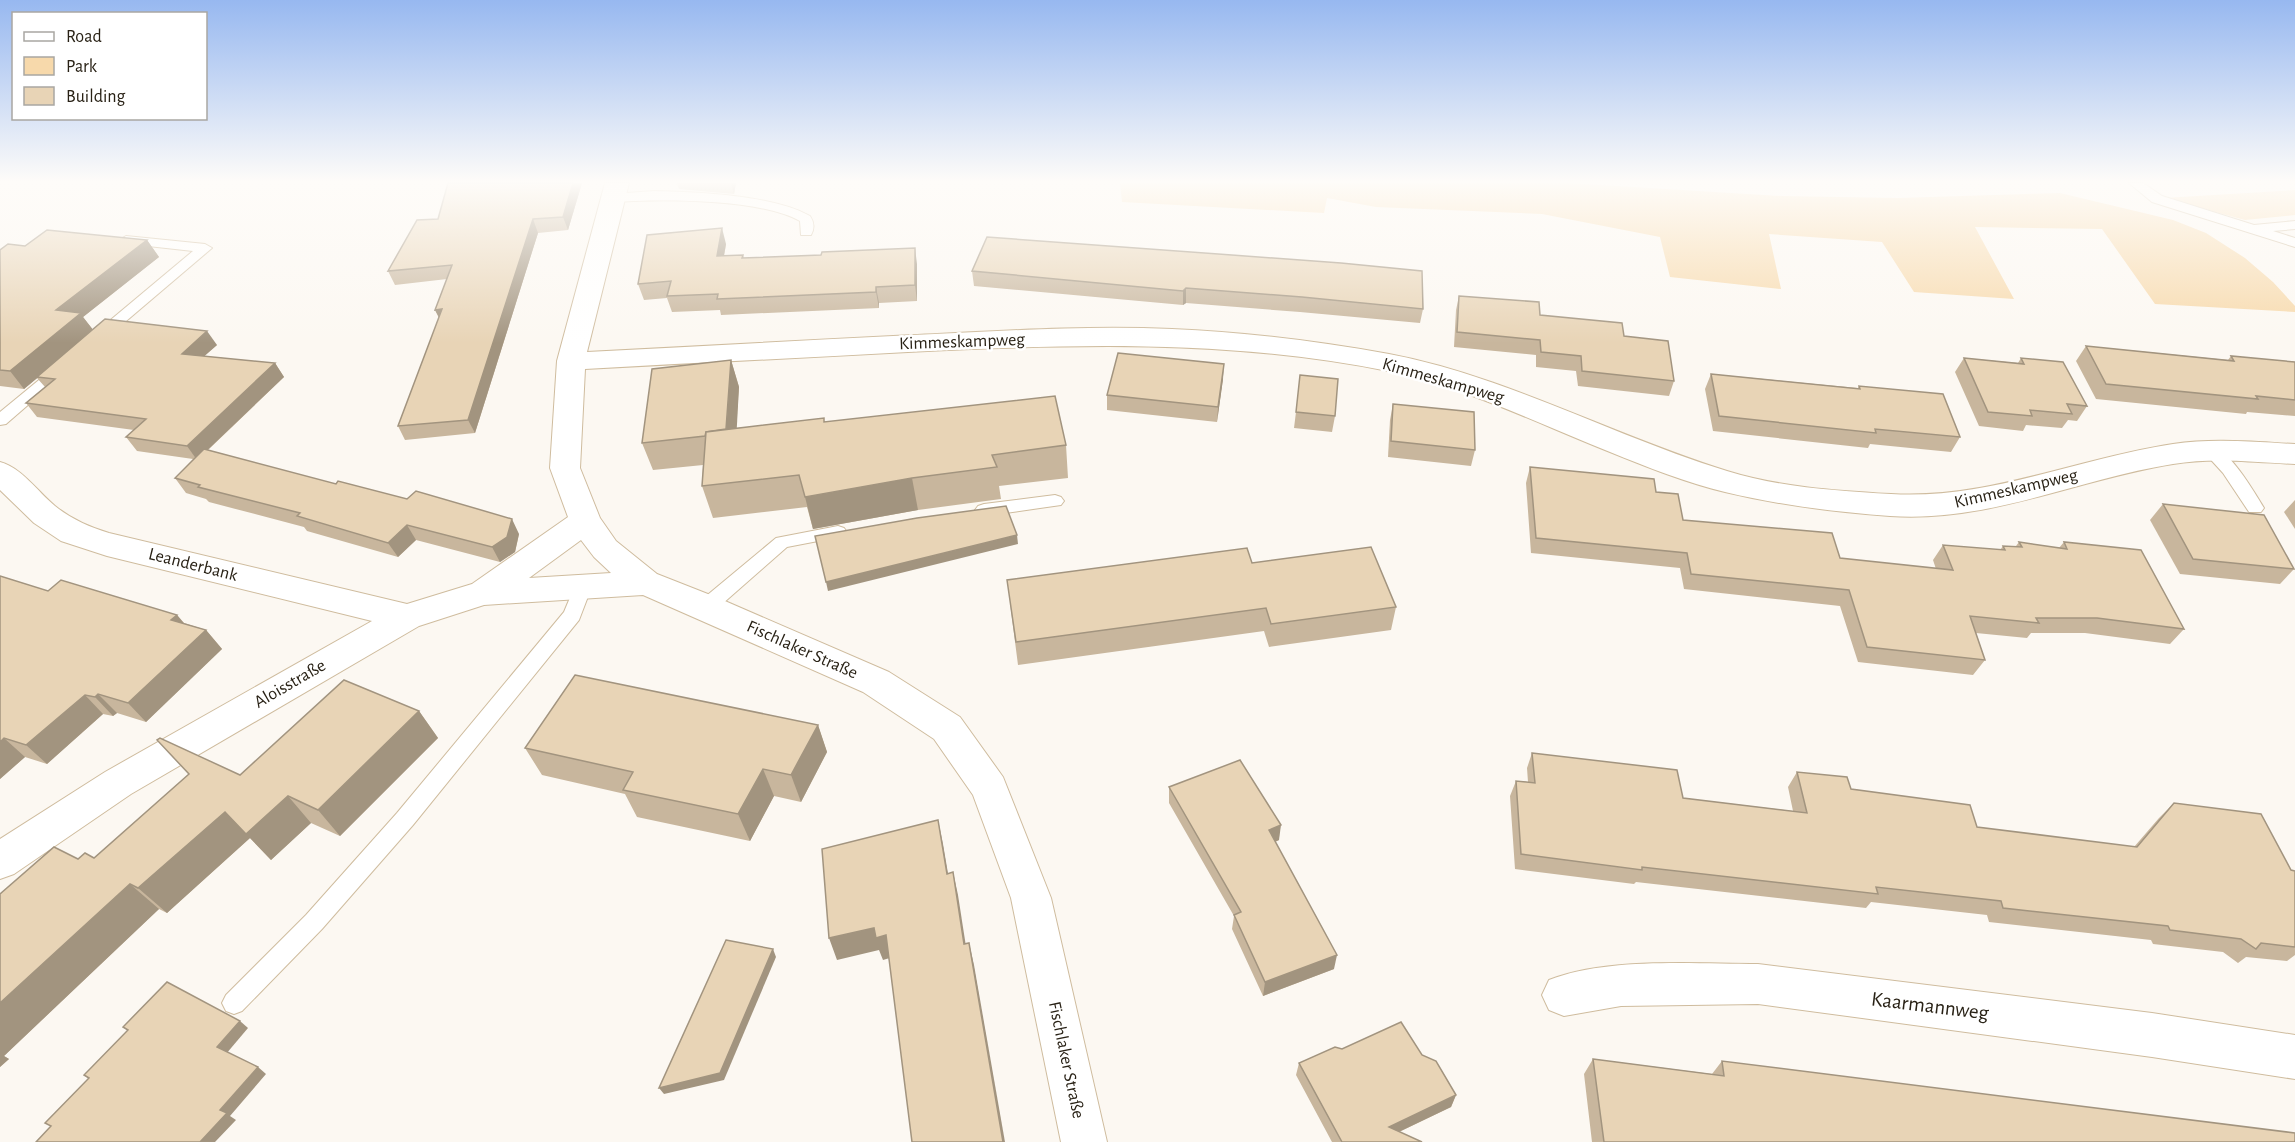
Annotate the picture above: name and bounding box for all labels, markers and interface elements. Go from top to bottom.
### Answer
legend [12,12,207,120]
text: Road [66,28,102,46]
text: Park [66,58,98,76]
text: Building [66,88,126,106]
street label: Kimmeskampweg [899,331,1025,353]
street label: Kimmeskampweg [1380,355,1506,407]
street label: Kimmeskampweg [1953,466,2080,512]
street label: Leanderbank [147,545,240,585]
street label: Fischlaker Straße [744,618,860,682]
street label: Aloisstraße [251,656,329,712]
street label: Kaarmannweg [1870,988,1991,1024]
street label: Fischlaker Straße [1045,1000,1087,1120]

